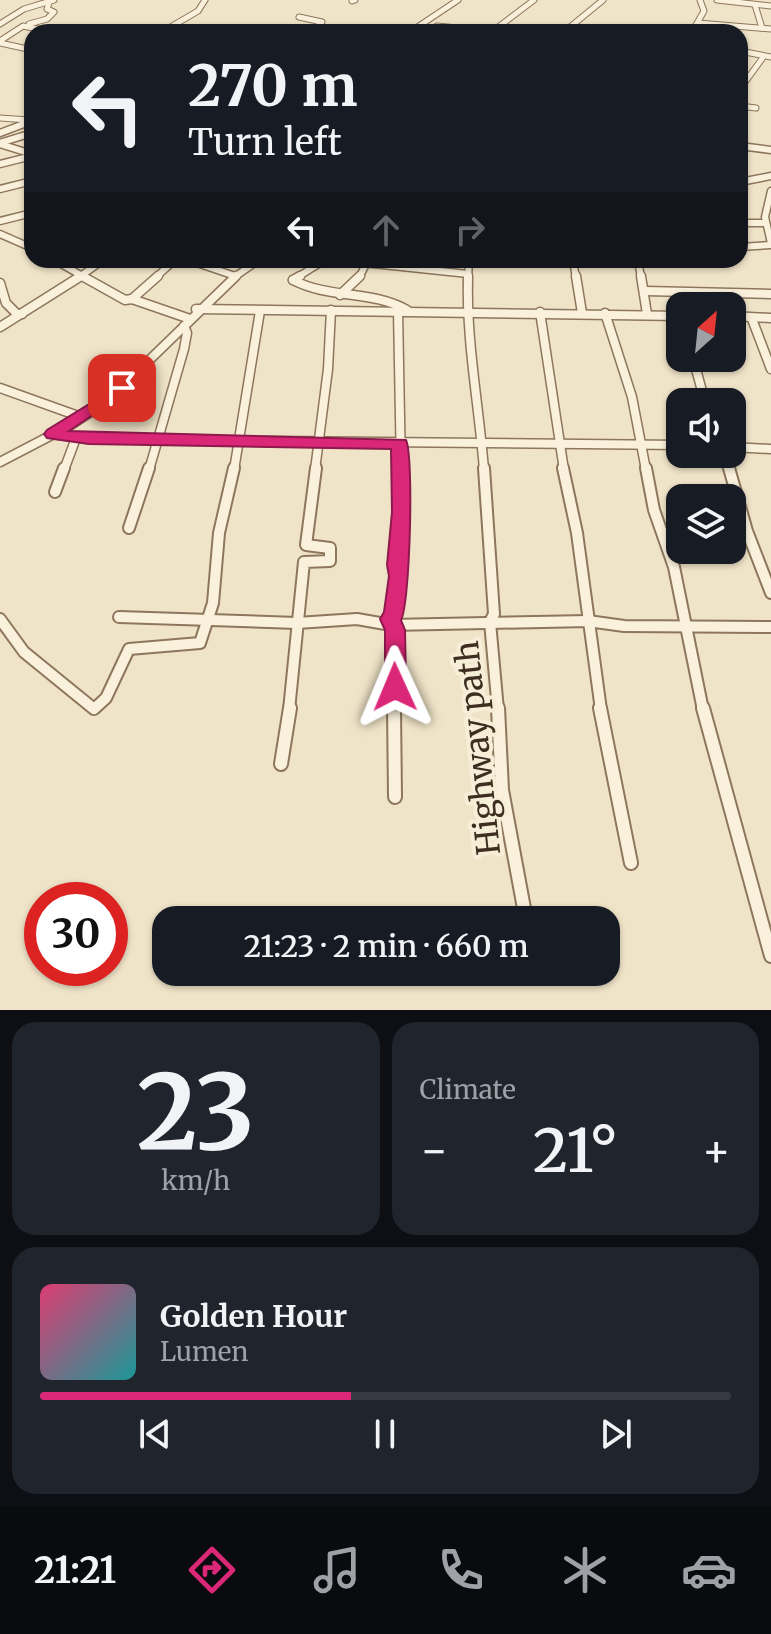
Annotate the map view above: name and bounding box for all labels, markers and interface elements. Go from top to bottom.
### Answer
text: 270 m [188,51,358,121]
icon: left [56,56,160,160]
text: Turn left [188,120,342,165]
icon: left [280,208,324,252]
icon: ahead [364,208,408,252]
icon: right [448,208,492,252]
north arrow [666,292,746,372]
map controls [666,292,746,564]
pin [88,354,156,422]
icon: arrive [100,366,144,410]
button: sound [666,388,746,468]
button: layers [666,484,746,564]
street label: Highway path [447,639,509,857]
position arrow [353,645,437,729]
speed limit sign: 30 [24,882,128,986]
text: 21:23 · 2 min · 660 m [243,927,529,965]
text: 23 [137,1047,255,1177]
text: Climate [420,1073,516,1106]
text: 21° [533,1113,618,1188]
text: − [420,1123,449,1178]
text: + [702,1123,731,1178]
text: km/h [161,1164,230,1197]
text: Golden Hour [160,1297,347,1335]
text: Lumen [160,1335,249,1368]
icon: previous [133,1412,177,1456]
icon: pause [363,1412,407,1456]
icon: next [594,1412,638,1456]
icon: directions [184,1542,240,1598]
icon: music [309,1542,365,1598]
icon: phone [433,1542,489,1598]
icon: climate [557,1542,613,1598]
icon: car [681,1542,737,1598]
text: 21:21 [34,1548,116,1593]

